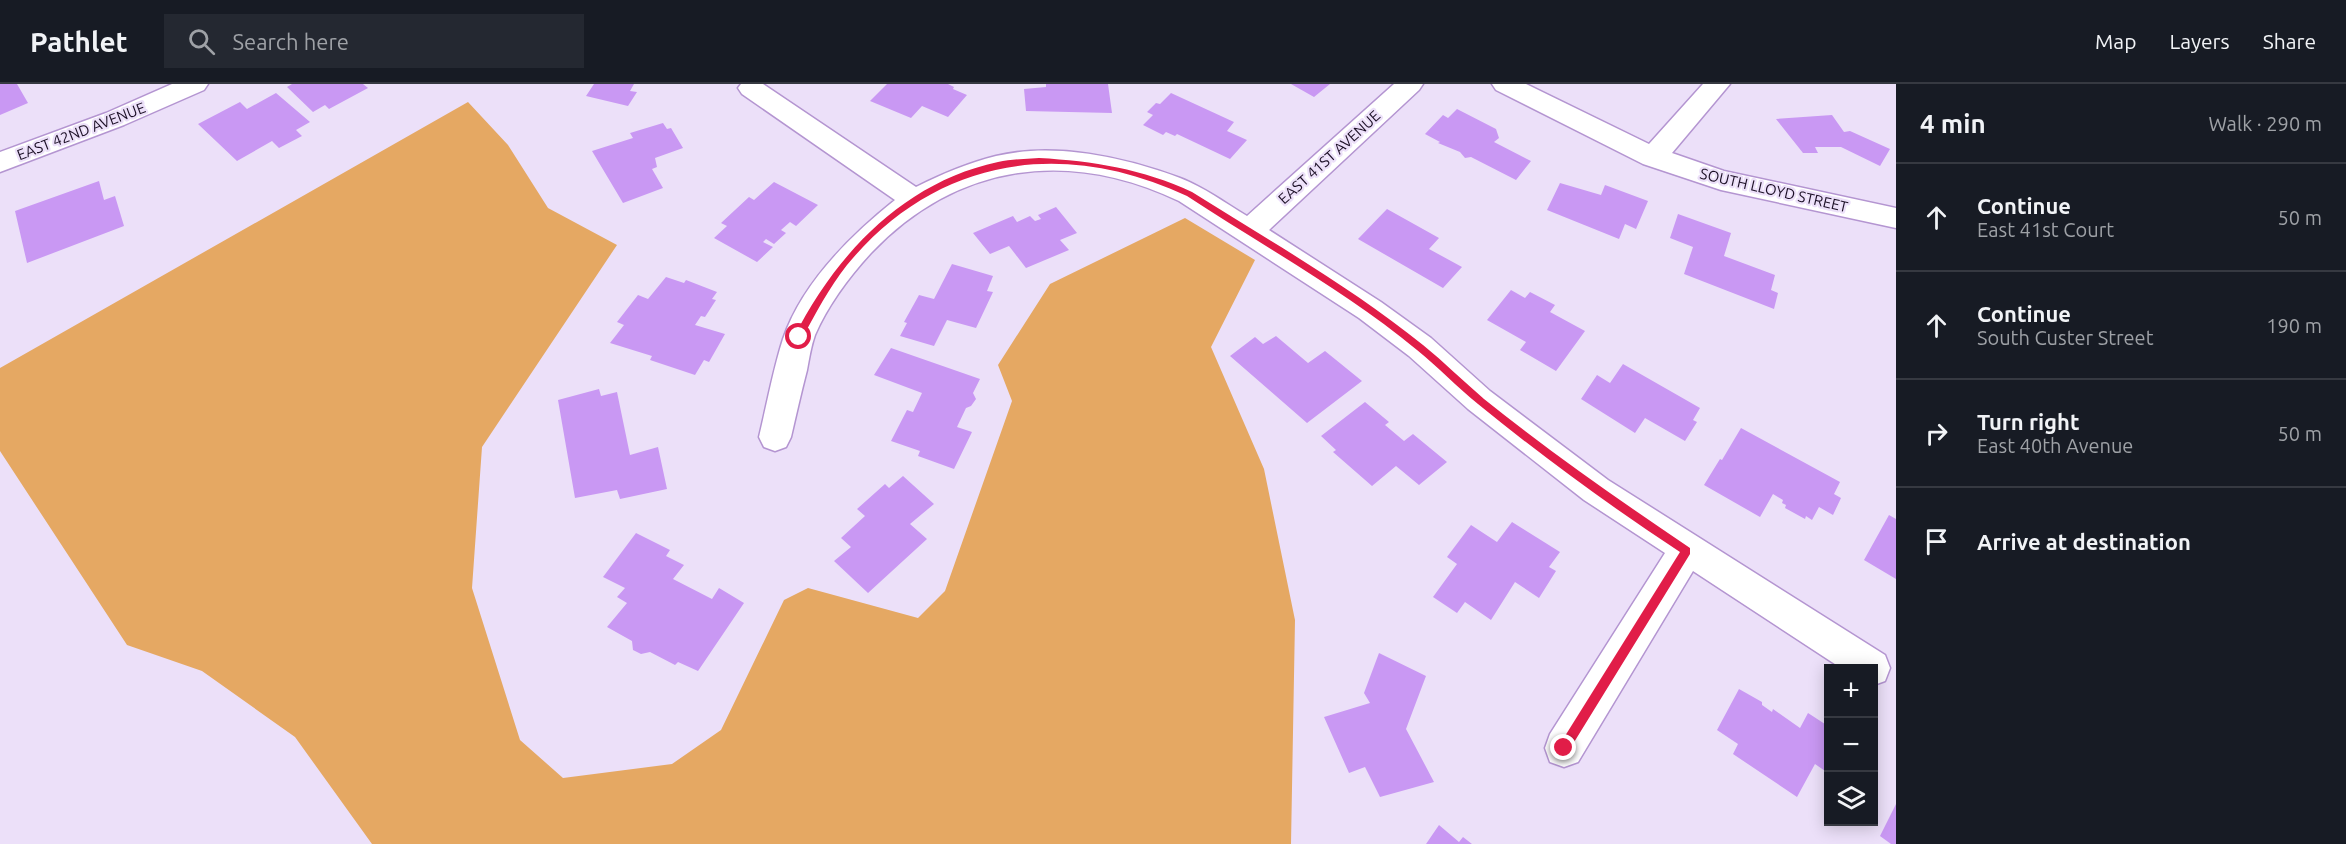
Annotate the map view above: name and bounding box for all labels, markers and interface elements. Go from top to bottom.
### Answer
search box [164,14,584,68]
icon: search [185,25,218,58]
text: Pathlet [30,26,128,57]
text: Search here [233,29,349,54]
text: Map [2095,29,2136,53]
text: Layers [2169,29,2230,53]
text: Share [2263,29,2316,53]
street label: EAST 42ND AVENUE [14,99,148,163]
street label: EAST 41ST AVENUE [1275,107,1383,207]
text: 4 min [1920,109,1986,138]
text: Walk · 290 m [2209,112,2322,135]
street label: SOUTH LLOYD STREET [1698,165,1850,215]
text: Continue [1977,193,2071,218]
icon: ahead [1920,201,1953,234]
text: 50 m [2278,206,2322,229]
text: East 41st Court [1977,218,2114,241]
text: Continue [1977,301,2071,326]
icon: ahead [1920,309,1953,342]
text: 190 m [2266,314,2322,337]
route start [785,323,811,349]
text: South Custer Street [1977,326,2154,349]
text: Turn right [1977,409,2079,434]
icon: right [1920,417,1953,450]
text: 50 m [2278,422,2322,445]
text: East 40th Avenue [1977,434,2133,457]
icon: arrive [1920,525,1953,558]
text: Arrive at destination [1977,529,2191,554]
map controls [1824,664,1878,826]
button: + [1824,664,1878,718]
button: − [1824,718,1878,772]
route end [1550,734,1576,760]
button: layers [1824,772,1878,826]

